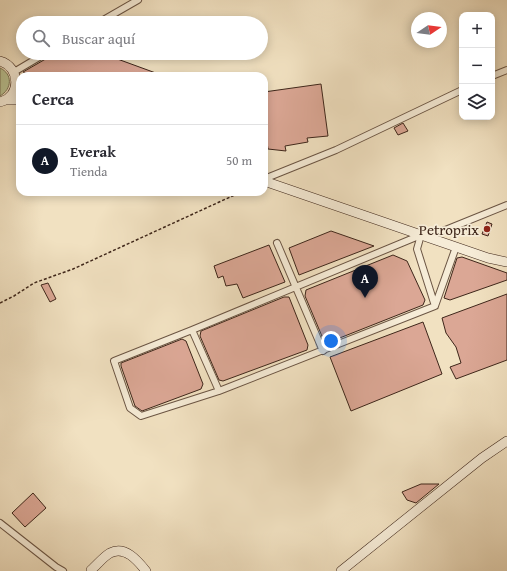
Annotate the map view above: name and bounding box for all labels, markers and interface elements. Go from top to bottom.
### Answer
north arrow [411,12,447,48]
map controls [459,12,495,120]
button: + [459,12,495,48]
search box [16,16,268,60]
icon: search [30,27,52,49]
text: Buscar aquí [62,28,135,49]
button: − [459,48,495,84]
button: layers [459,84,495,120]
text: Cerca [32,86,74,111]
text: Everak [70,141,116,162]
text: A [41,151,49,170]
text: 50 m [226,151,252,170]
text: Tienda [70,162,107,181]
place label: Petroprix [419,219,479,240]
marker: Petroprix [482,224,492,234]
pin: A [352,265,378,298]
your location [321,331,341,351]

